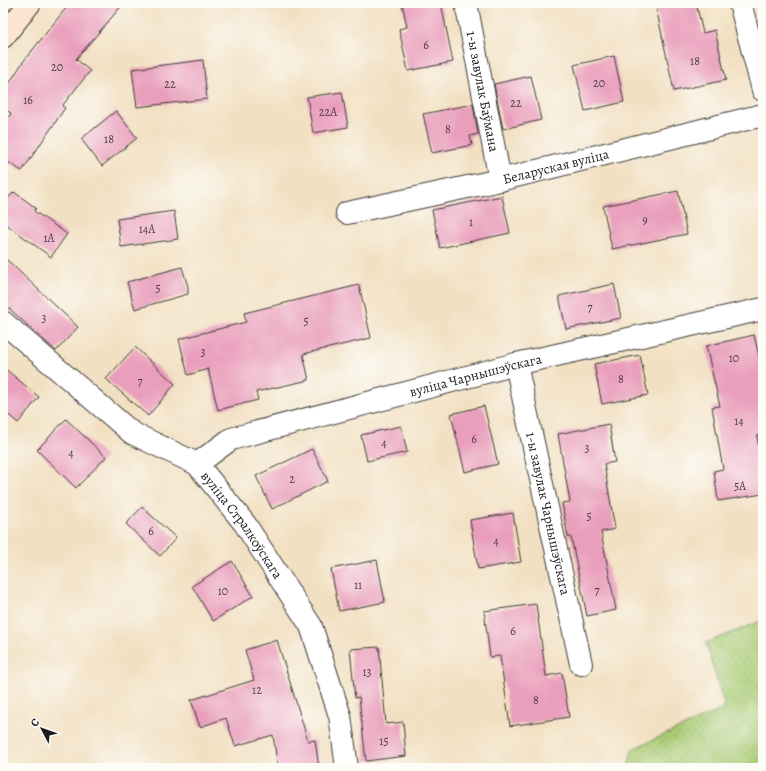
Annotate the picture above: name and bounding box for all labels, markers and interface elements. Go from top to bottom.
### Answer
street label: 1-ы завулак Баўмана [462,29,503,154]
house number: 6 [423,37,429,53]
house number: 18 [690,53,700,69]
house number: 20 [51,59,63,75]
house number: 20 [593,75,605,91]
house number: 22 [164,76,176,92]
house number: 16 [23,92,33,108]
house number: 22 [510,95,522,111]
house number: 22А [319,104,338,120]
house number: 8 [445,121,451,137]
house number: 18 [104,131,114,147]
street label: Беларуская вуліца [501,144,611,189]
house number: 9 [642,212,648,228]
house number: 1 [469,214,473,230]
house number: 14А [139,221,156,237]
house number: 1А [43,230,56,246]
house number: 5 [155,280,161,296]
house number: 7 [587,299,593,315]
house number: 3 [42,310,47,326]
house number: 5 [303,313,309,329]
house number: 3 [201,344,206,360]
street label: вуліца Чарнышэўскага [407,349,544,402]
house number: 10 [729,350,739,366]
house number: 8 [618,371,624,387]
house number: 7 [137,373,143,389]
house number: 14 [734,413,744,429]
street label: 1-ы завулак Чарнышэўскага [521,430,575,597]
house number: 6 [471,431,477,447]
house number: 4 [381,435,387,451]
house number: 3 [585,440,590,456]
house number: 4 [68,445,74,461]
street label: вуліца Стралкоўскага [196,467,287,583]
house number: 2 [289,471,295,487]
house number: 5А [734,478,747,494]
house number: 5 [586,508,592,524]
house number: 6 [148,523,154,539]
house number: 4 [493,533,499,549]
house number: 11 [354,577,362,593]
house number: 7 [594,582,600,598]
house number: 10 [218,583,228,599]
house number: 6 [510,623,516,639]
house number: 13 [362,664,372,680]
house number: 12 [252,682,262,698]
house number: 8 [533,692,539,708]
north arrow [22,709,62,749]
text: С [27,715,43,730]
house number: 15 [379,733,389,749]

